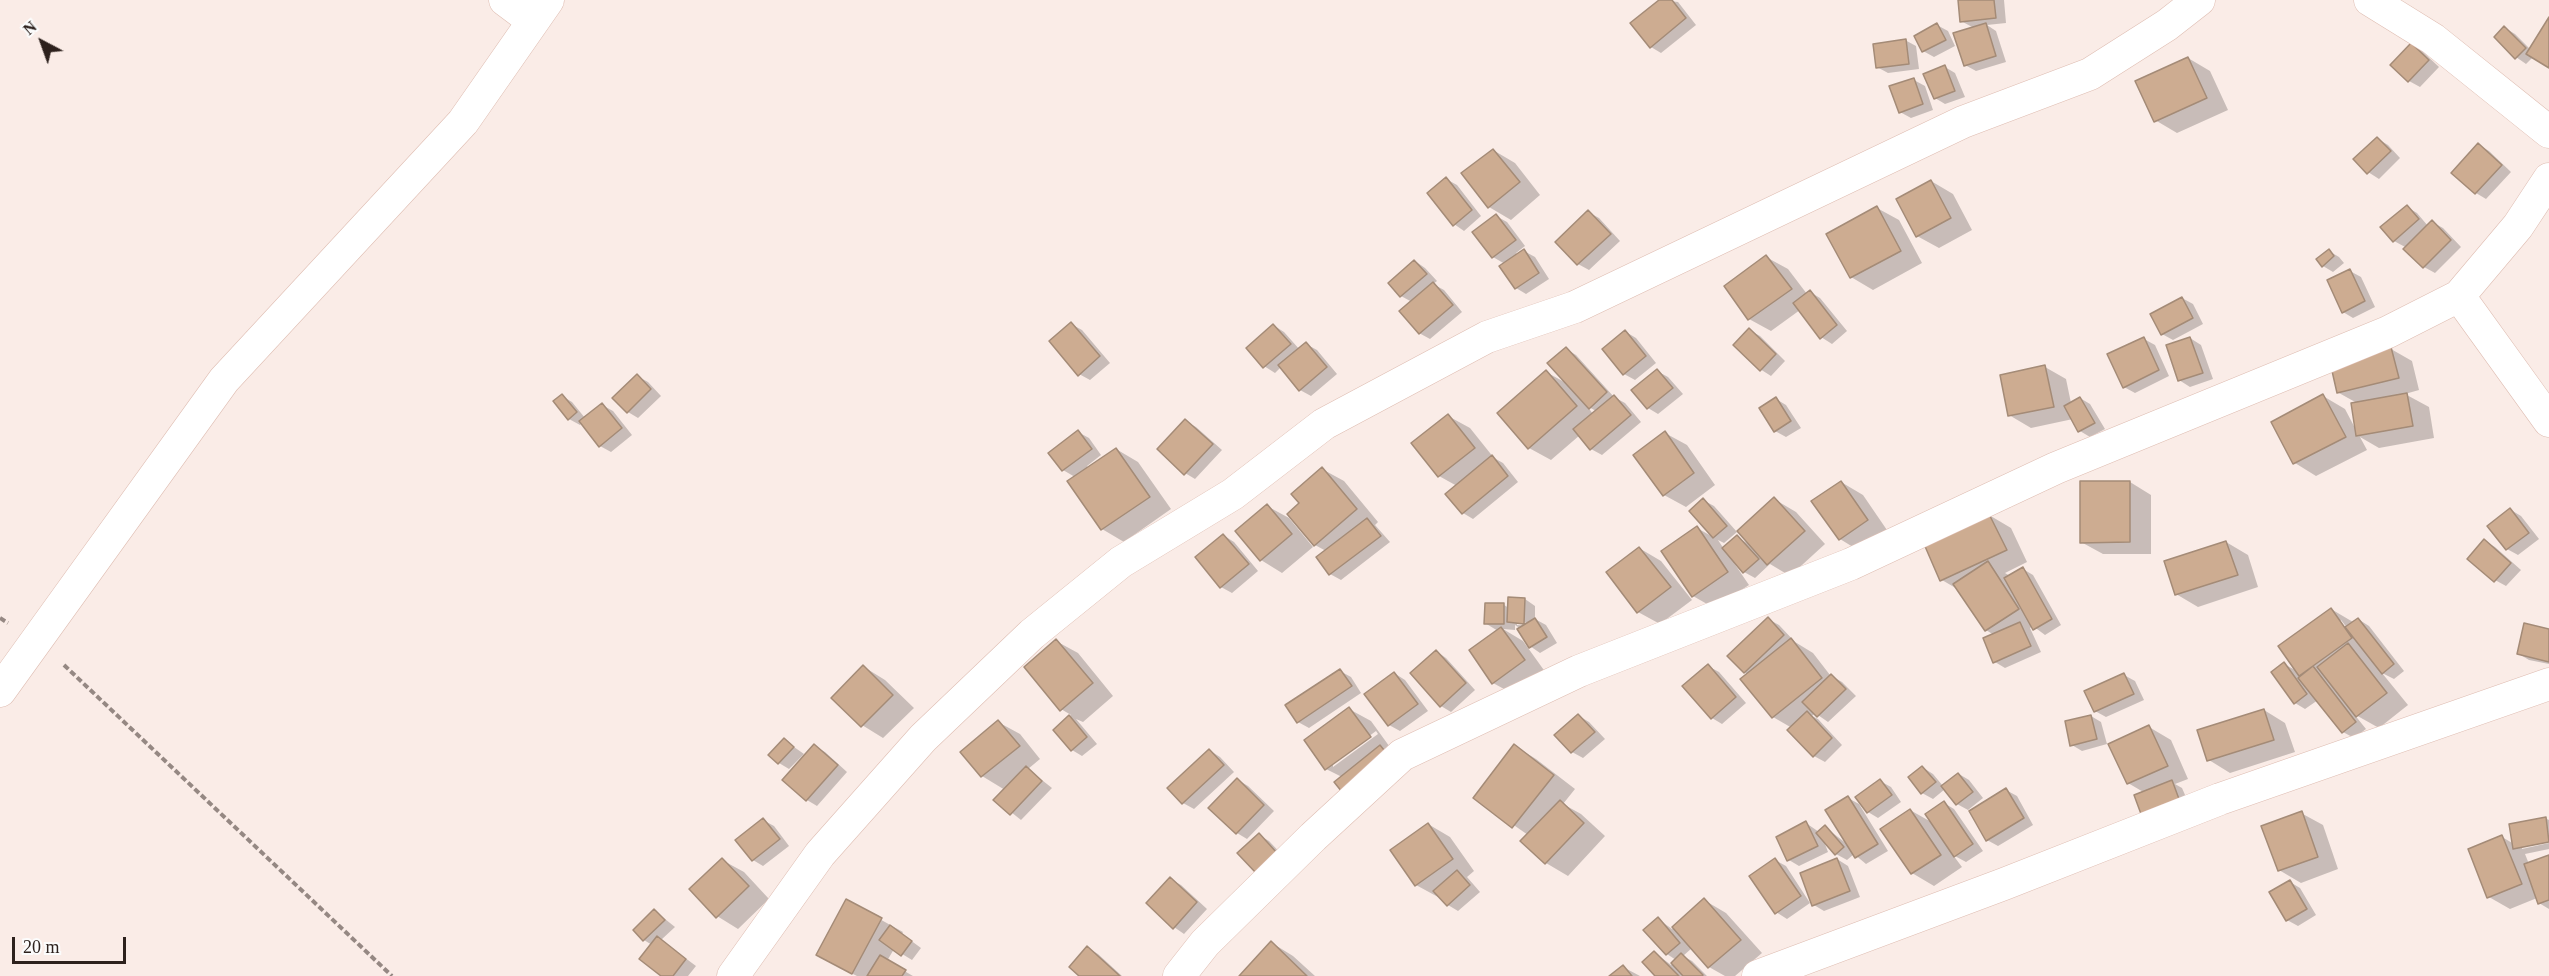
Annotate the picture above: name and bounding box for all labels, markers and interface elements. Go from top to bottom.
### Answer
north arrow [12,12,72,72]
text: N [20,18,40,38]
scale bar [15,925,129,963]
text: 20 m [23,937,60,957]

